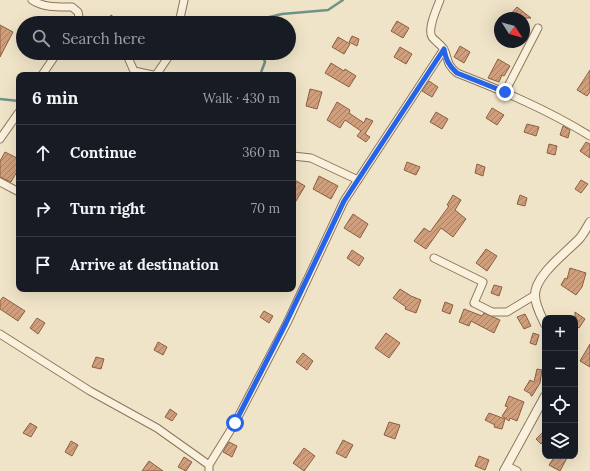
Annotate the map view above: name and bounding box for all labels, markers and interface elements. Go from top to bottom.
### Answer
north arrow [494,12,530,48]
search box [16,16,296,60]
icon: search [30,27,52,49]
text: Search here [62,29,145,48]
route end [496,83,514,101]
text: 6 min [32,87,78,109]
text: Walk · 430 m [203,90,280,107]
icon: ahead [32,142,54,164]
text: Continue [70,143,136,162]
text: 360 m [242,144,280,161]
icon: right [32,198,54,220]
text: Turn right [70,199,146,218]
text: 70 m [251,200,280,217]
icon: arrive [32,254,54,276]
text: Arrive at destination [70,255,219,274]
map controls [542,315,578,459]
button: + [542,315,578,351]
button: − [542,351,578,387]
button: locate [542,387,578,423]
route start [226,414,244,432]
button: layers [542,423,578,459]

